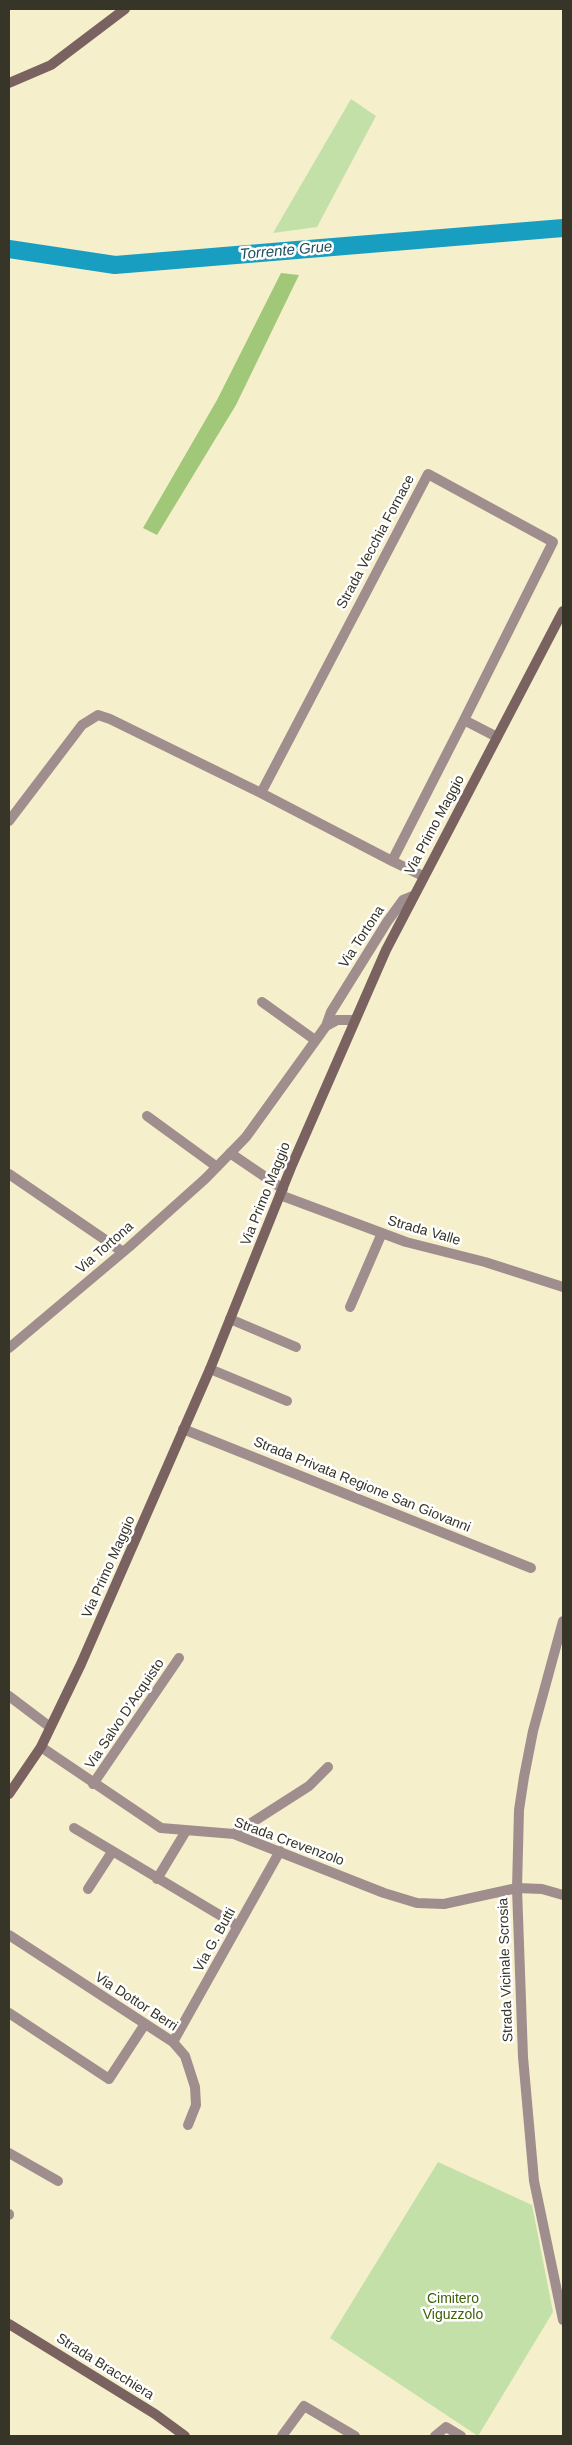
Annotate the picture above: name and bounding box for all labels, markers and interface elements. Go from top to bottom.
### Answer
water label: Torrente Grue [239,238,333,264]
street label: Strada Vecchia Fornace [334,472,418,612]
street label: Via Primo Maggio [402,772,468,878]
street label: Via Tortona [336,903,388,971]
street label: Via Primo Maggio [238,1140,294,1248]
street label: Strada Valle [386,1213,462,1249]
street label: Via Tortona [73,1219,137,1277]
street label: Strada Privata Regione San Giovanni [251,1434,473,1536]
street label: Via Primo Maggio [79,1513,139,1621]
street label: Via Salvo D'Acquisto [82,1656,168,1772]
street label: Strada Crevenzolo [232,1814,346,1870]
street label: Strada Vicinale Scrosia [495,1898,517,2042]
street label: Via G. Butti [191,1905,239,1975]
street label: Via Dottor Berri [91,1969,181,2035]
park label: Cimitero Viguzzolo [423,2291,483,2324]
street label: Strada Bracchiera [53,2330,157,2404]

